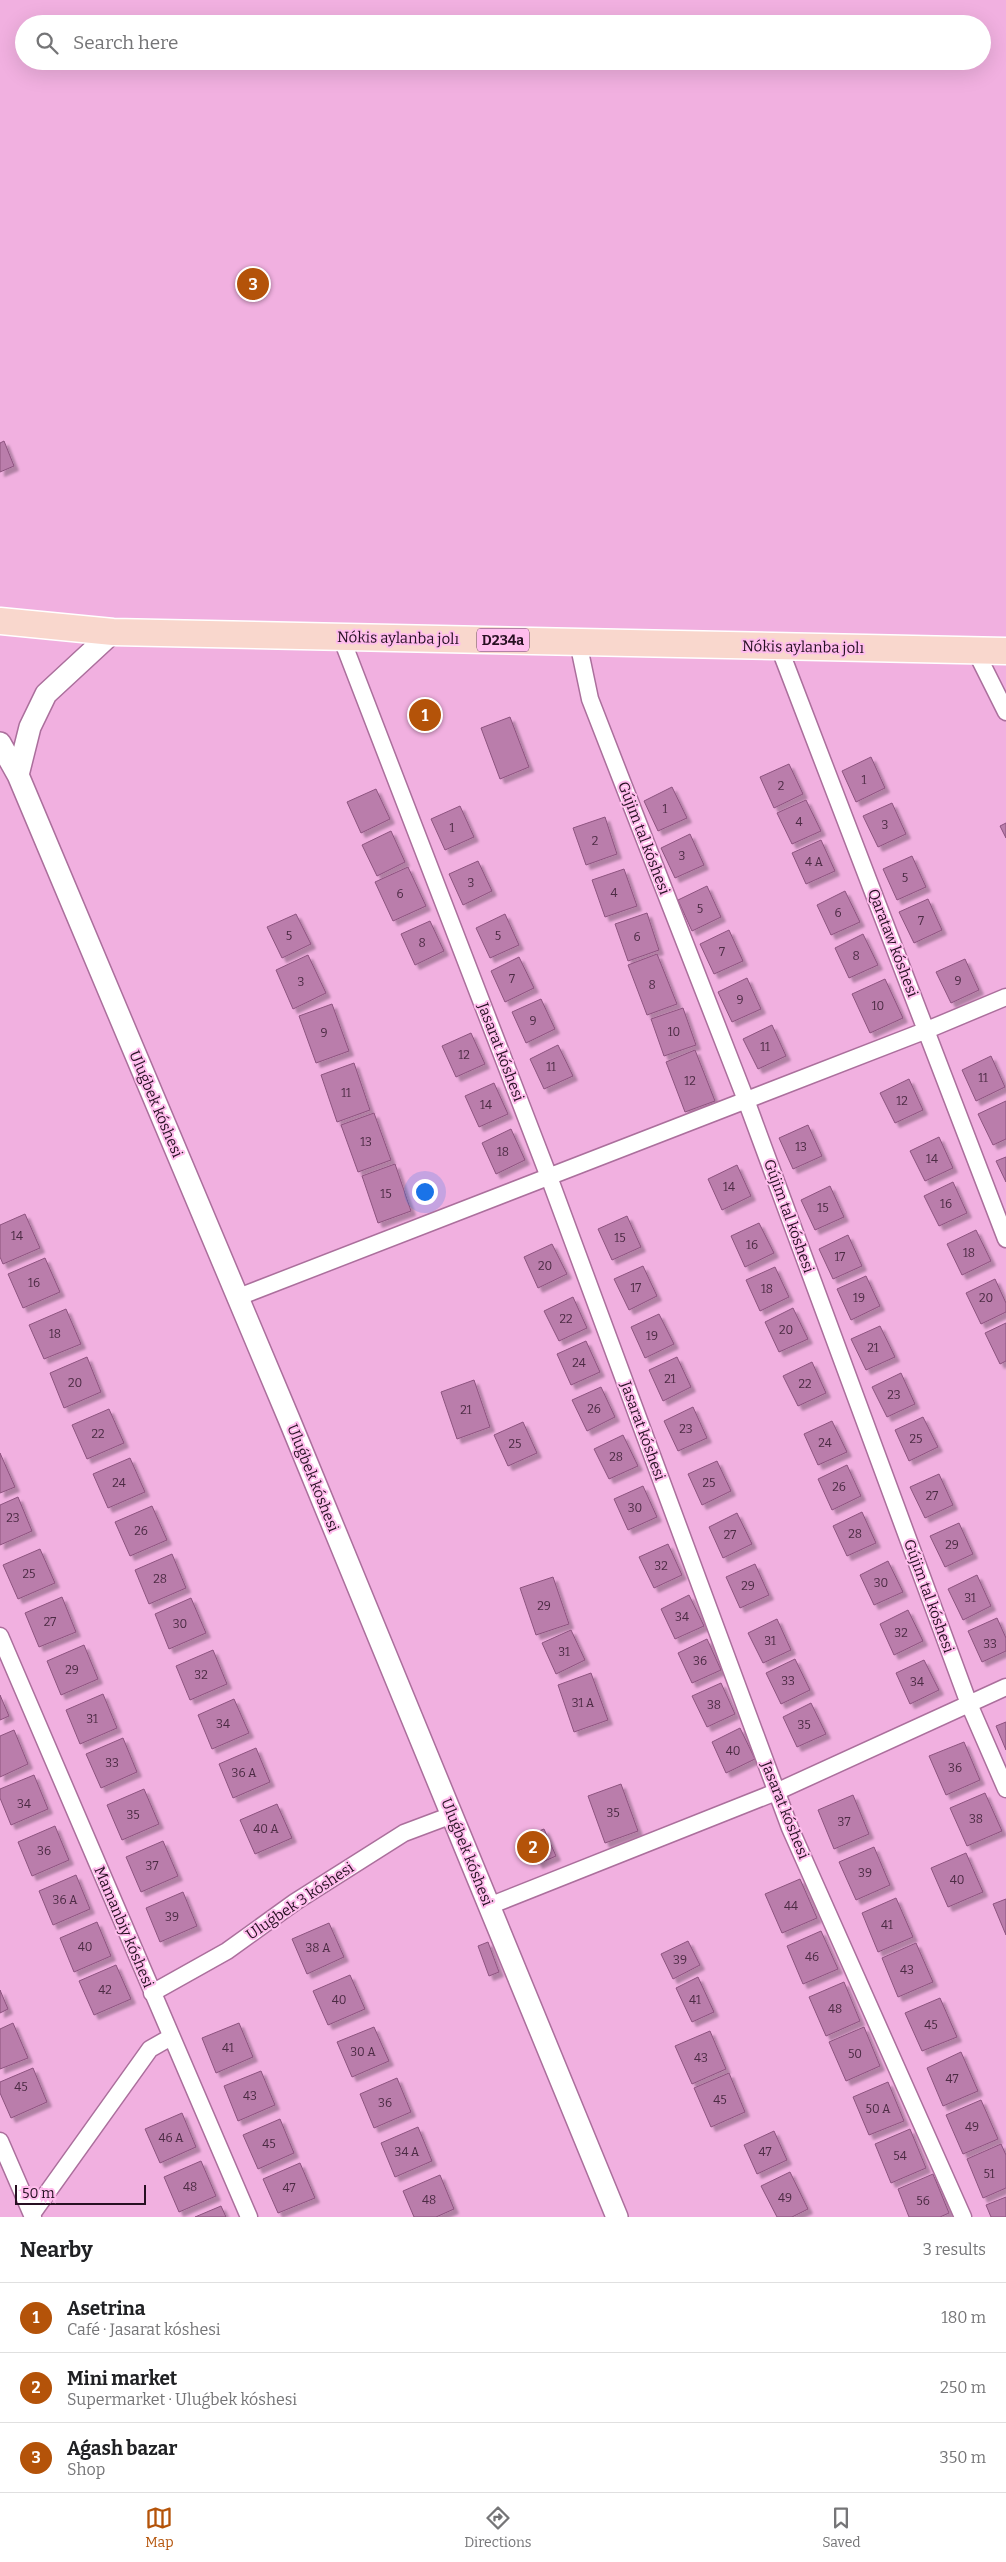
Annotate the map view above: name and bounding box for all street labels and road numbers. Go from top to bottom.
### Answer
street label: Nókis aylanba jolı [337,628,460,648]
road number: D234a [477,628,529,652]
street label: Nókis aylanba jolı [742,637,865,657]
street label: Gújim tal kóshesi [614,779,674,898]
street label: Qarataw kóshesi [864,886,922,1000]
street label: Jasarat kóshesi [474,999,528,1104]
street label: Uluǵbek kóshesi [125,1048,187,1161]
street label: Gújim tal kóshesi [760,1157,818,1276]
street label: Jasarat kóshesi [616,1378,669,1483]
street label: Uluǵbek kóshesi [283,1422,343,1535]
street label: Gújim tal kóshesi [900,1537,958,1656]
street label: Jasarat kóshesi [757,1758,813,1862]
street label: Uluǵbek kóshesi [437,1796,497,1909]
street label: Uluǵbek 3 kóshesi [243,1858,358,1944]
street label: Mamanbiy kóshesi [90,1864,158,1991]

